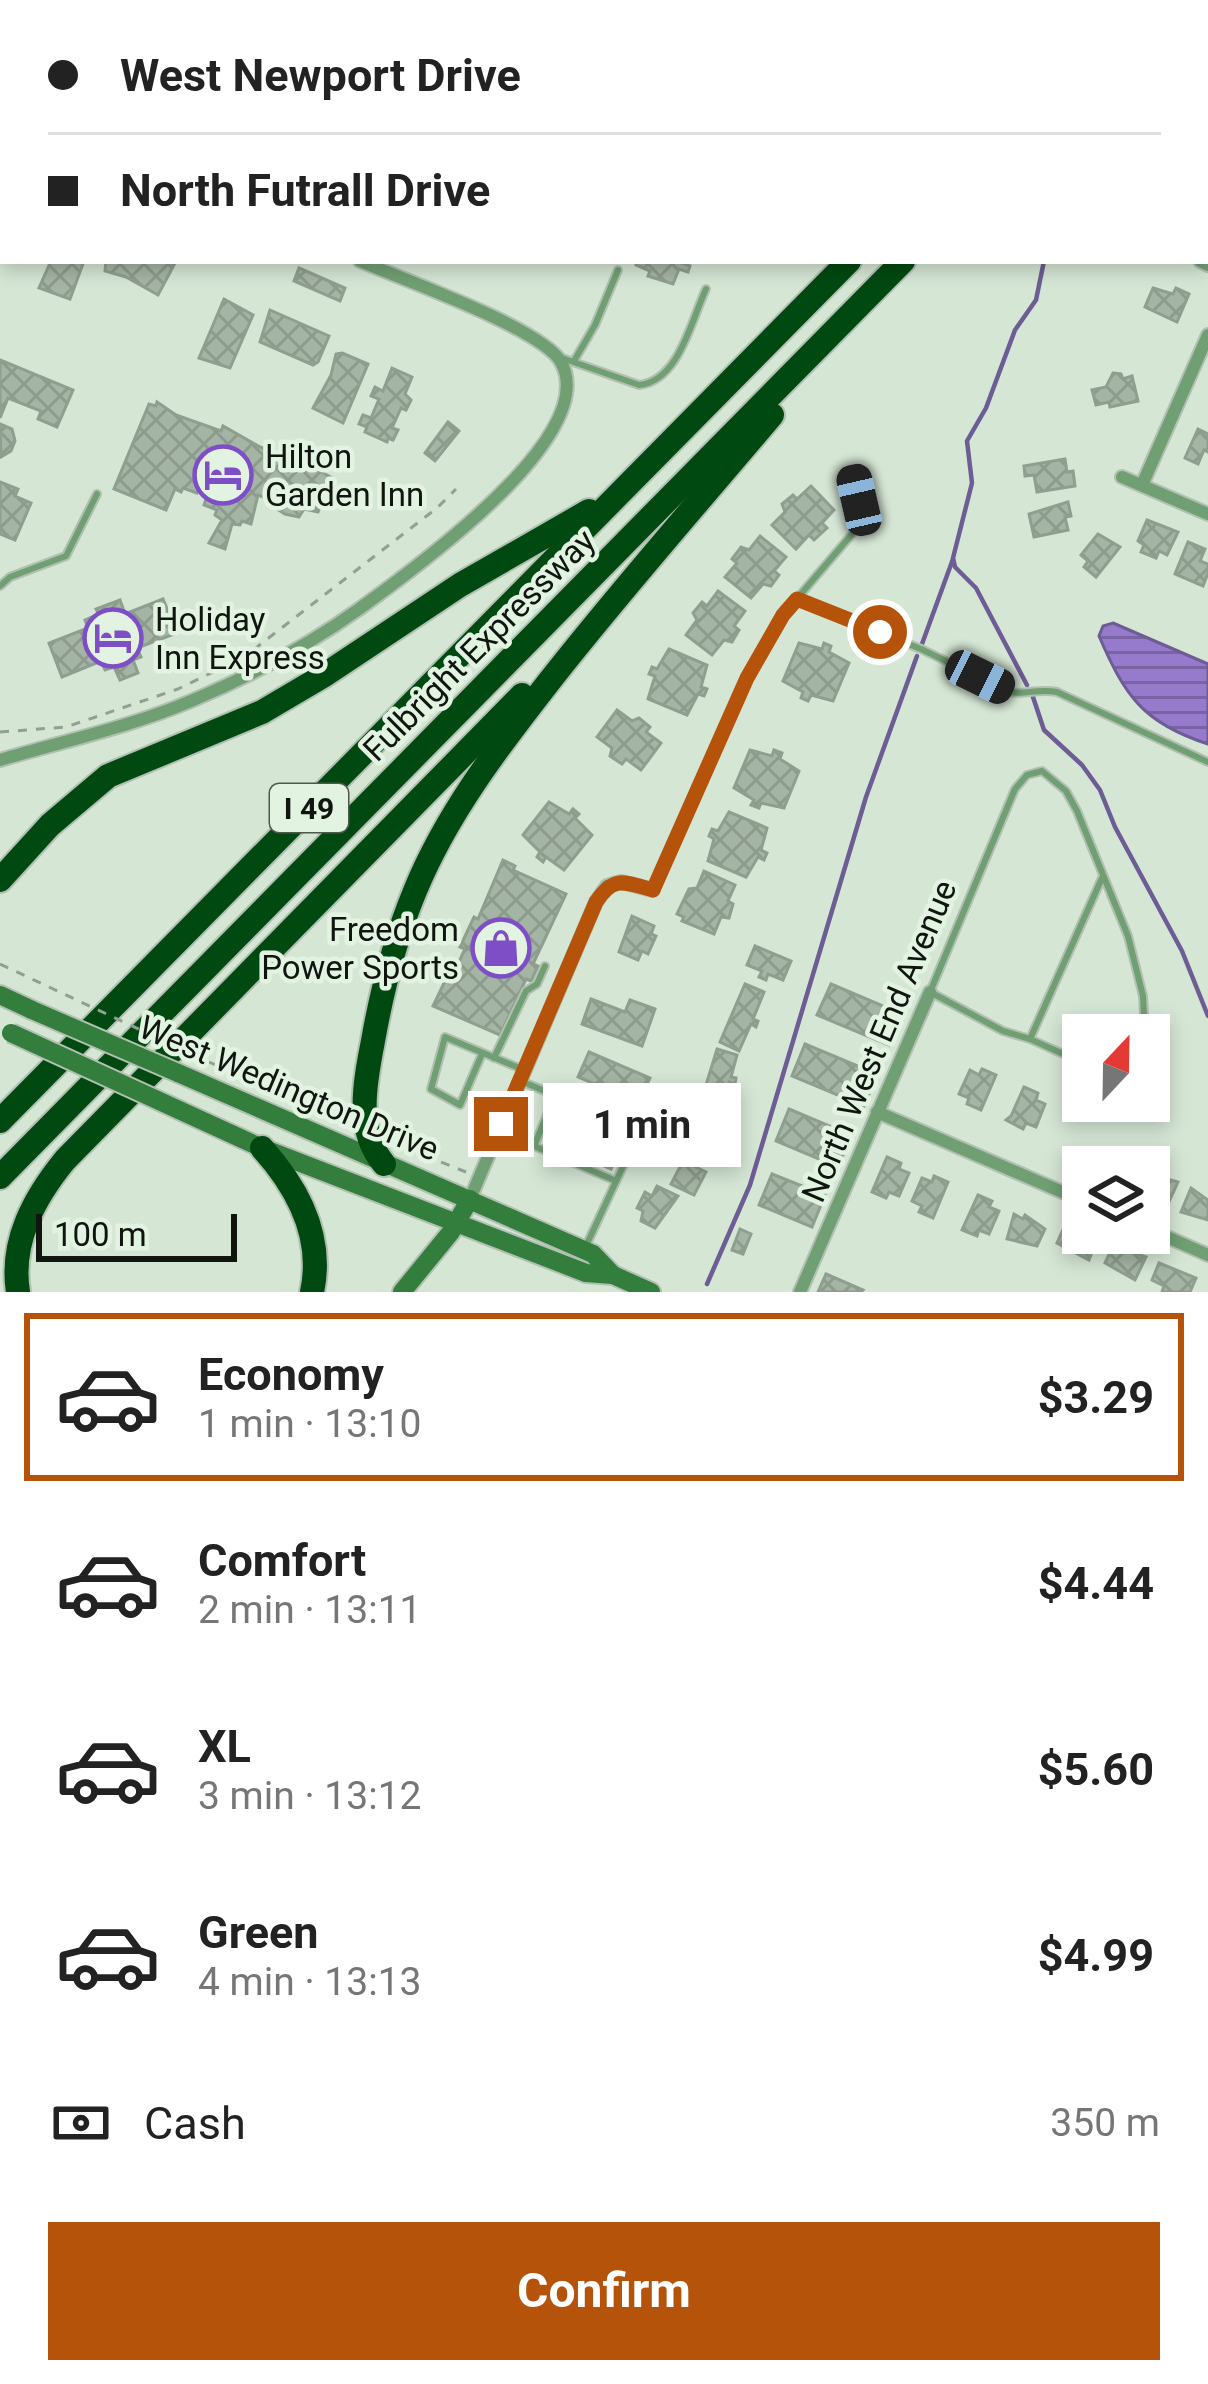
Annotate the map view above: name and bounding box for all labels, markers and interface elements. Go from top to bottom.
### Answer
text: West Newport Drive [120,49,521,102]
text: North Futrall Drive [120,164,490,217]
place label: Hilton Garden Inn [265,437,424,514]
hotel icon: Hilton Garden Inn [192,444,254,506]
car [833,461,885,539]
street label: Fulbright Expressway [355,521,603,769]
place label: Holiday Inn Express [155,600,325,677]
route start [853,605,907,659]
hotel icon: Holiday Inn Express [82,607,144,669]
car [940,645,1020,709]
road number: I 49 [270,784,348,832]
street label: North West End Avenue [794,874,964,1208]
place label: Freedom Power Sports [261,910,459,987]
shop icon: Freedom Power Sports [470,917,532,979]
street label: West Wedington Drive [133,1007,445,1169]
north arrow [1062,1014,1170,1122]
map controls [1062,1014,1170,1254]
callout: 1 min [543,1082,741,1166]
route end [474,1097,528,1151]
text: 1 min [593,1102,691,1148]
button: layers [1062,1146,1170,1254]
scale bar [36,1208,237,1261]
text: 100 m [54,1215,147,1254]
icon: car [54,1343,162,1451]
text: Economy [198,1348,384,1401]
text: $3.29 [1038,1371,1154,1424]
text: 1 min · 13:10 [198,1401,421,1447]
icon: car [54,1529,162,1637]
text: Comfort [198,1534,366,1587]
text: $4.44 [1038,1557,1154,1610]
text: 2 min · 13:11 [198,1587,421,1633]
icon: car [54,1715,162,1823]
text: XL [198,1720,251,1773]
text: $5.60 [1038,1743,1154,1796]
text: 3 min · 13:12 [198,1773,421,1819]
icon: car [54,1901,162,2009]
text: Green [198,1906,319,1959]
text: $4.99 [1038,1929,1154,1982]
text: 4 min · 13:13 [198,1959,421,2005]
icon: cash [48,2090,114,2156]
text: Cash [144,2097,246,2150]
text: 350 m [1050,2100,1160,2146]
button: Confirm [48,2222,1160,2360]

